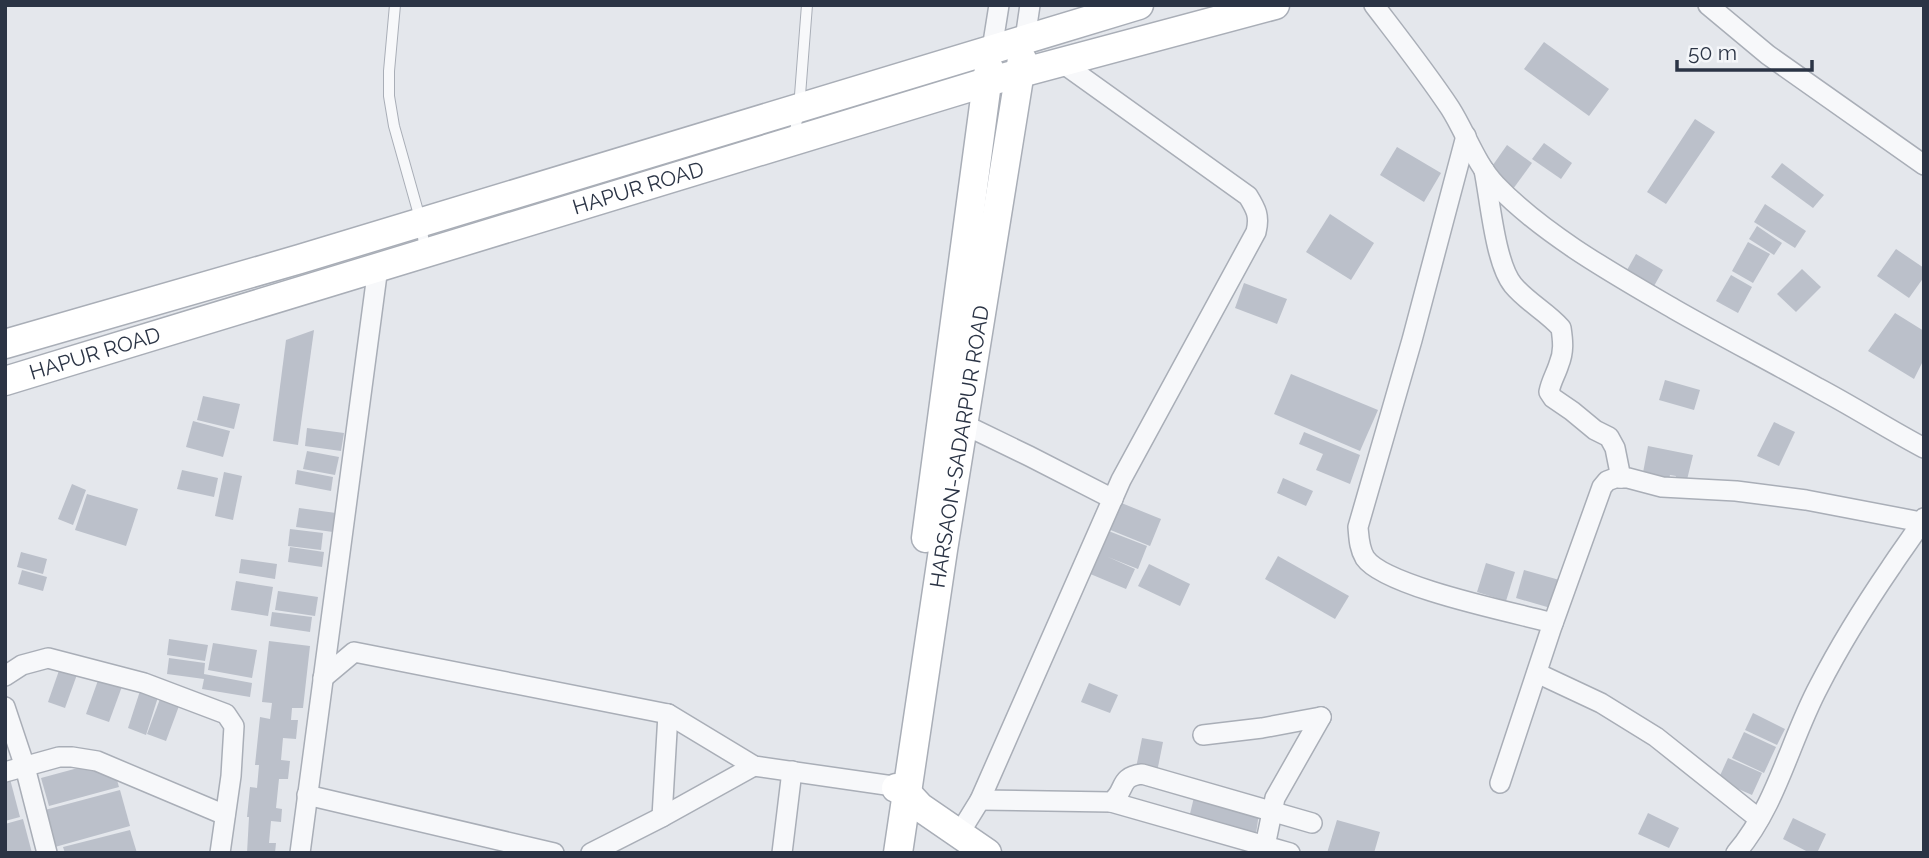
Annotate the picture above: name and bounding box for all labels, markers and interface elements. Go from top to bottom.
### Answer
scale bar [1677,28,1812,72]
text: 50 m [1688,40,1737,65]
street label: HAPUR ROAD [570,156,707,219]
street label: HARSAON-SADARPUR ROAD [925,304,994,590]
street label: HAPUR ROAD [26,321,163,385]

